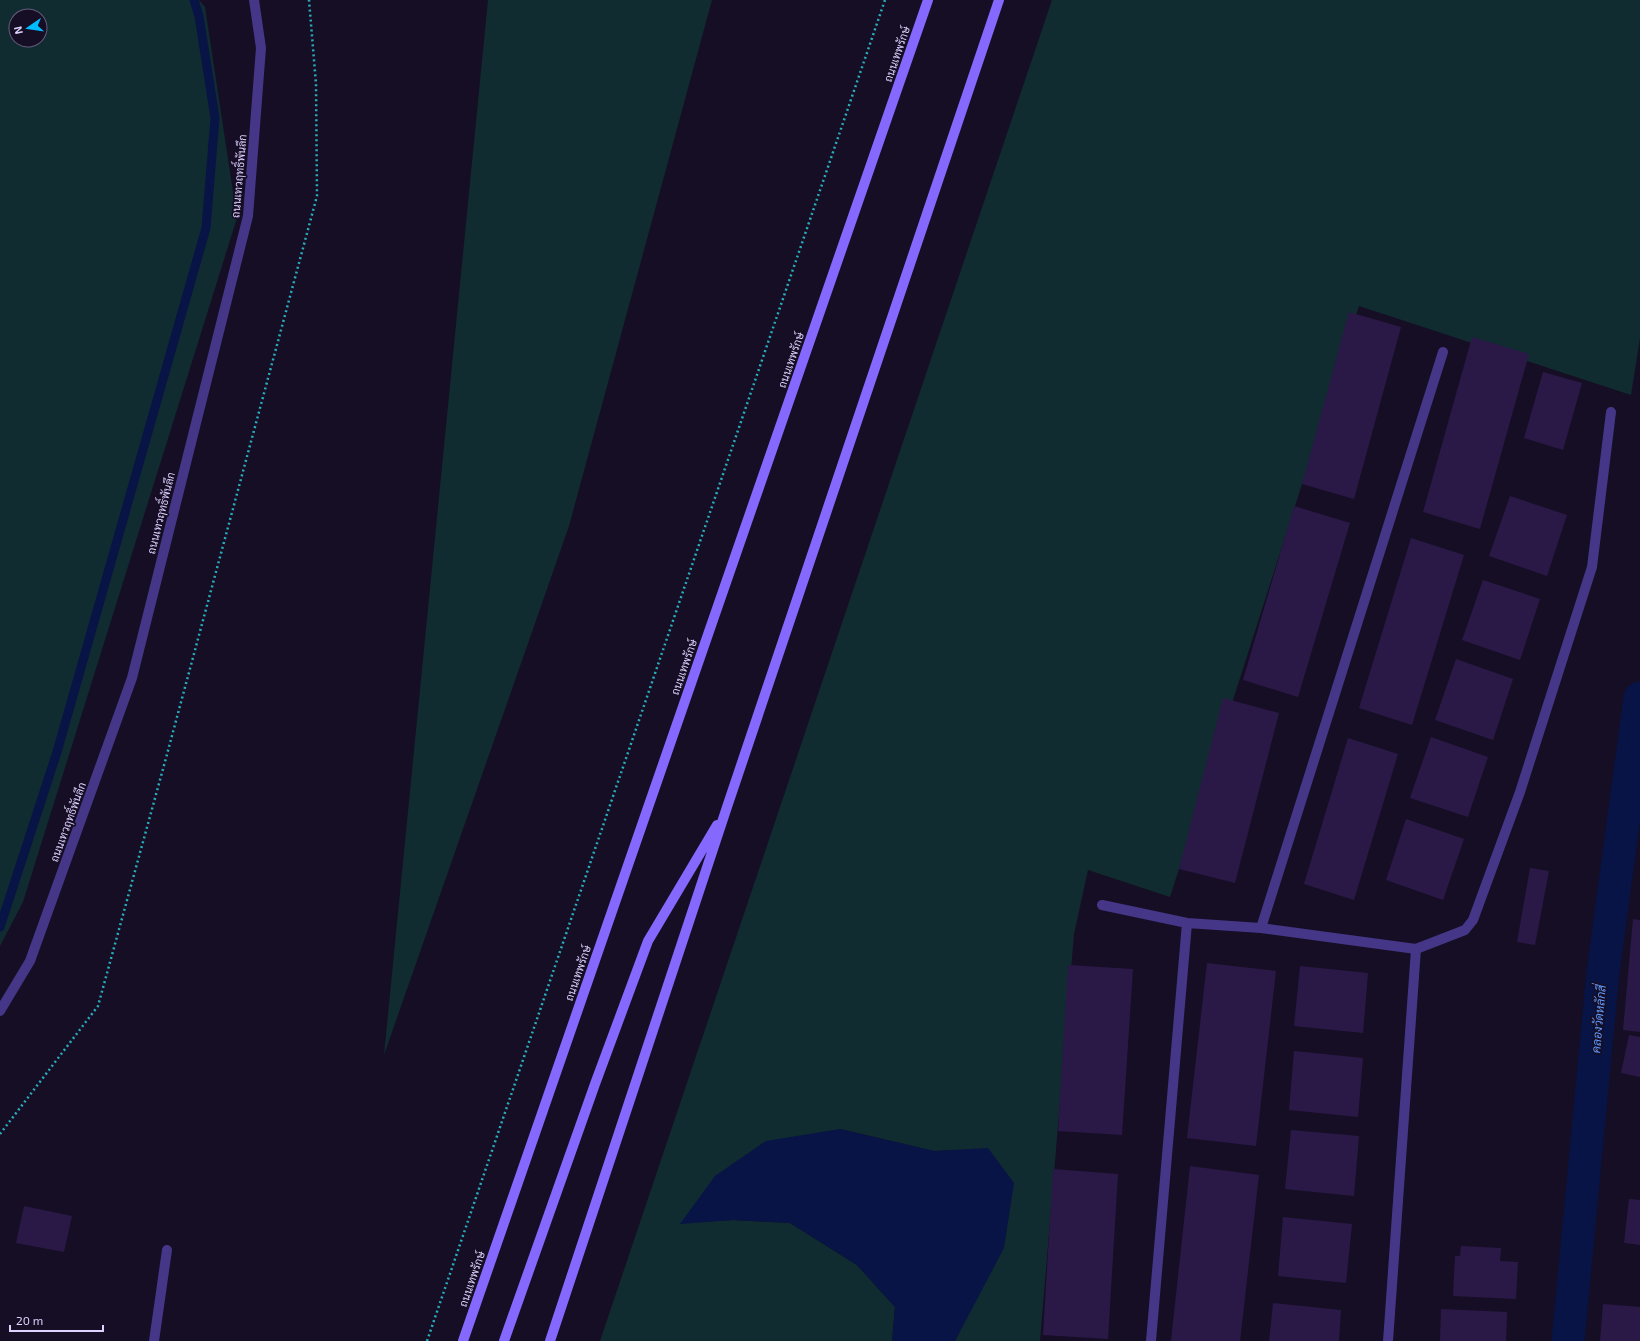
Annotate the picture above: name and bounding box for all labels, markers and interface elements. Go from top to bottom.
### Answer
north arrow [8,8,48,48]
street label: ถนนเทพรักษ์ [880,23,912,83]
text: N [11,25,25,36]
street label: ถนนเทวฤทธิ์พันลึก [224,133,250,218]
street label: ถนนเทพรักษ์ [774,329,806,389]
street label: ถนนเทวฤทธิ์พันลึก [140,470,178,555]
street label: ถนนเทพรักษ์ [667,636,699,696]
street label: ถนนเทวฤทธิ์พันลึก [43,779,89,864]
street label: ถนนเทพรักษ์ [561,942,593,1002]
water label: คลองวัดหลักสี่ [1585,982,1608,1054]
street label: ถนนเทพรักษ์ [455,1248,487,1308]
scale bar [10,1307,103,1333]
text: 20 m [16,1313,43,1327]

